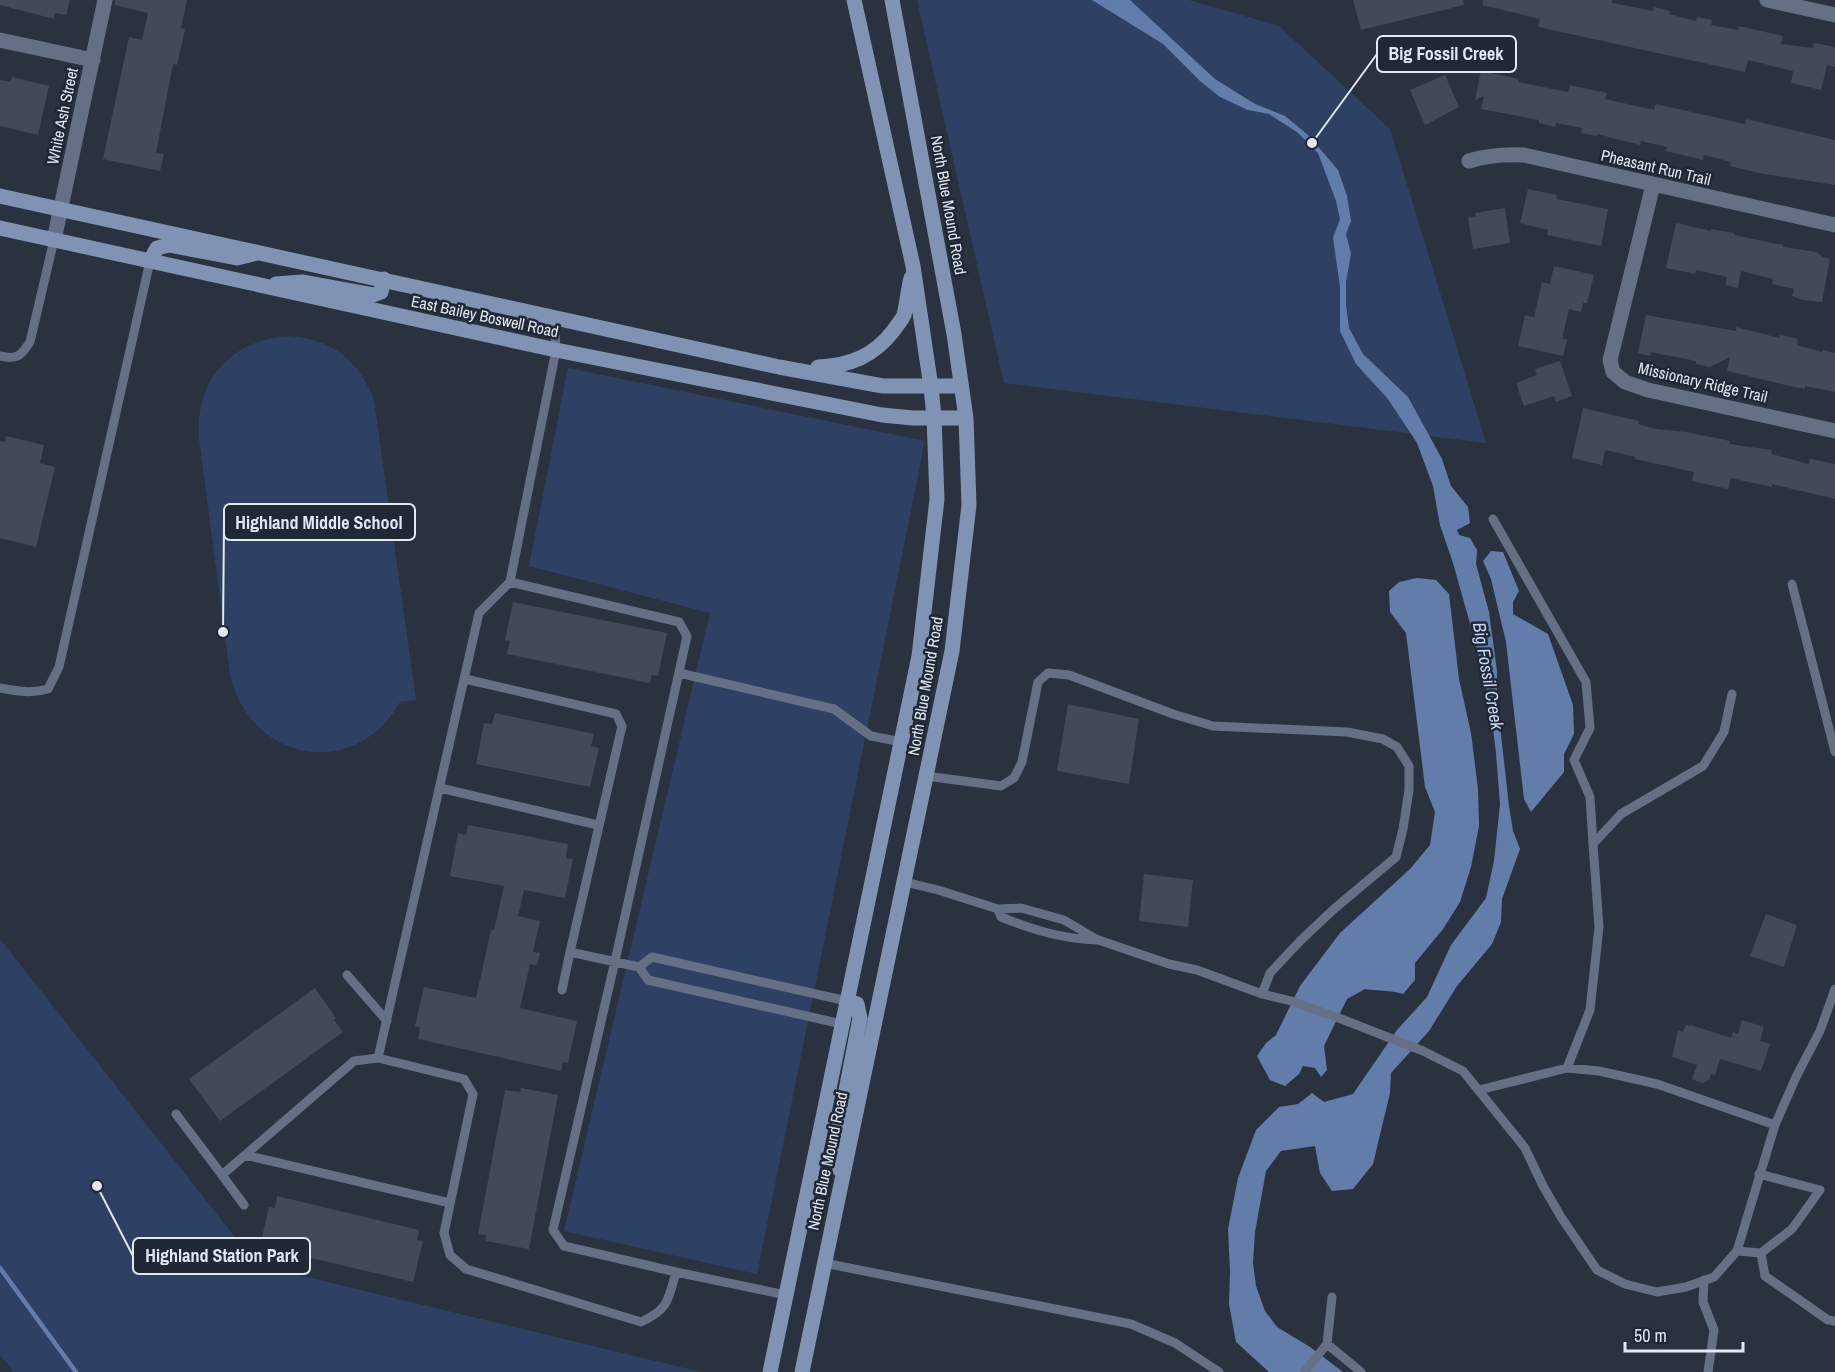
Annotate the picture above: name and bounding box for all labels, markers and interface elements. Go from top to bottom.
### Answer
callout: Big Fossil Creek [1377,36,1516,72]
text: Big Fossil Creek [1389,41,1504,66]
street label: White Ash Street [41,65,83,166]
street label: North Blue Mound Road [926,134,972,276]
street label: Pheasant Run Trail [1599,144,1713,190]
street label: East Bailey Boswell Road [409,290,561,342]
street label: Missionary Ridge Trail [1636,356,1770,408]
callout: Highland Middle School [224,504,415,540]
text: Highland Middle School [235,510,403,535]
street label: North Blue Mound Road [902,615,948,757]
water label: Big Fossil Creek [1467,620,1510,732]
street label: North Blue Mound Road [802,1090,852,1232]
callout: Highland Station Park [133,1238,310,1274]
text: Highland Station Park [145,1243,299,1268]
scale bar [1625,1315,1744,1353]
text: 50 m [1634,1323,1667,1348]

